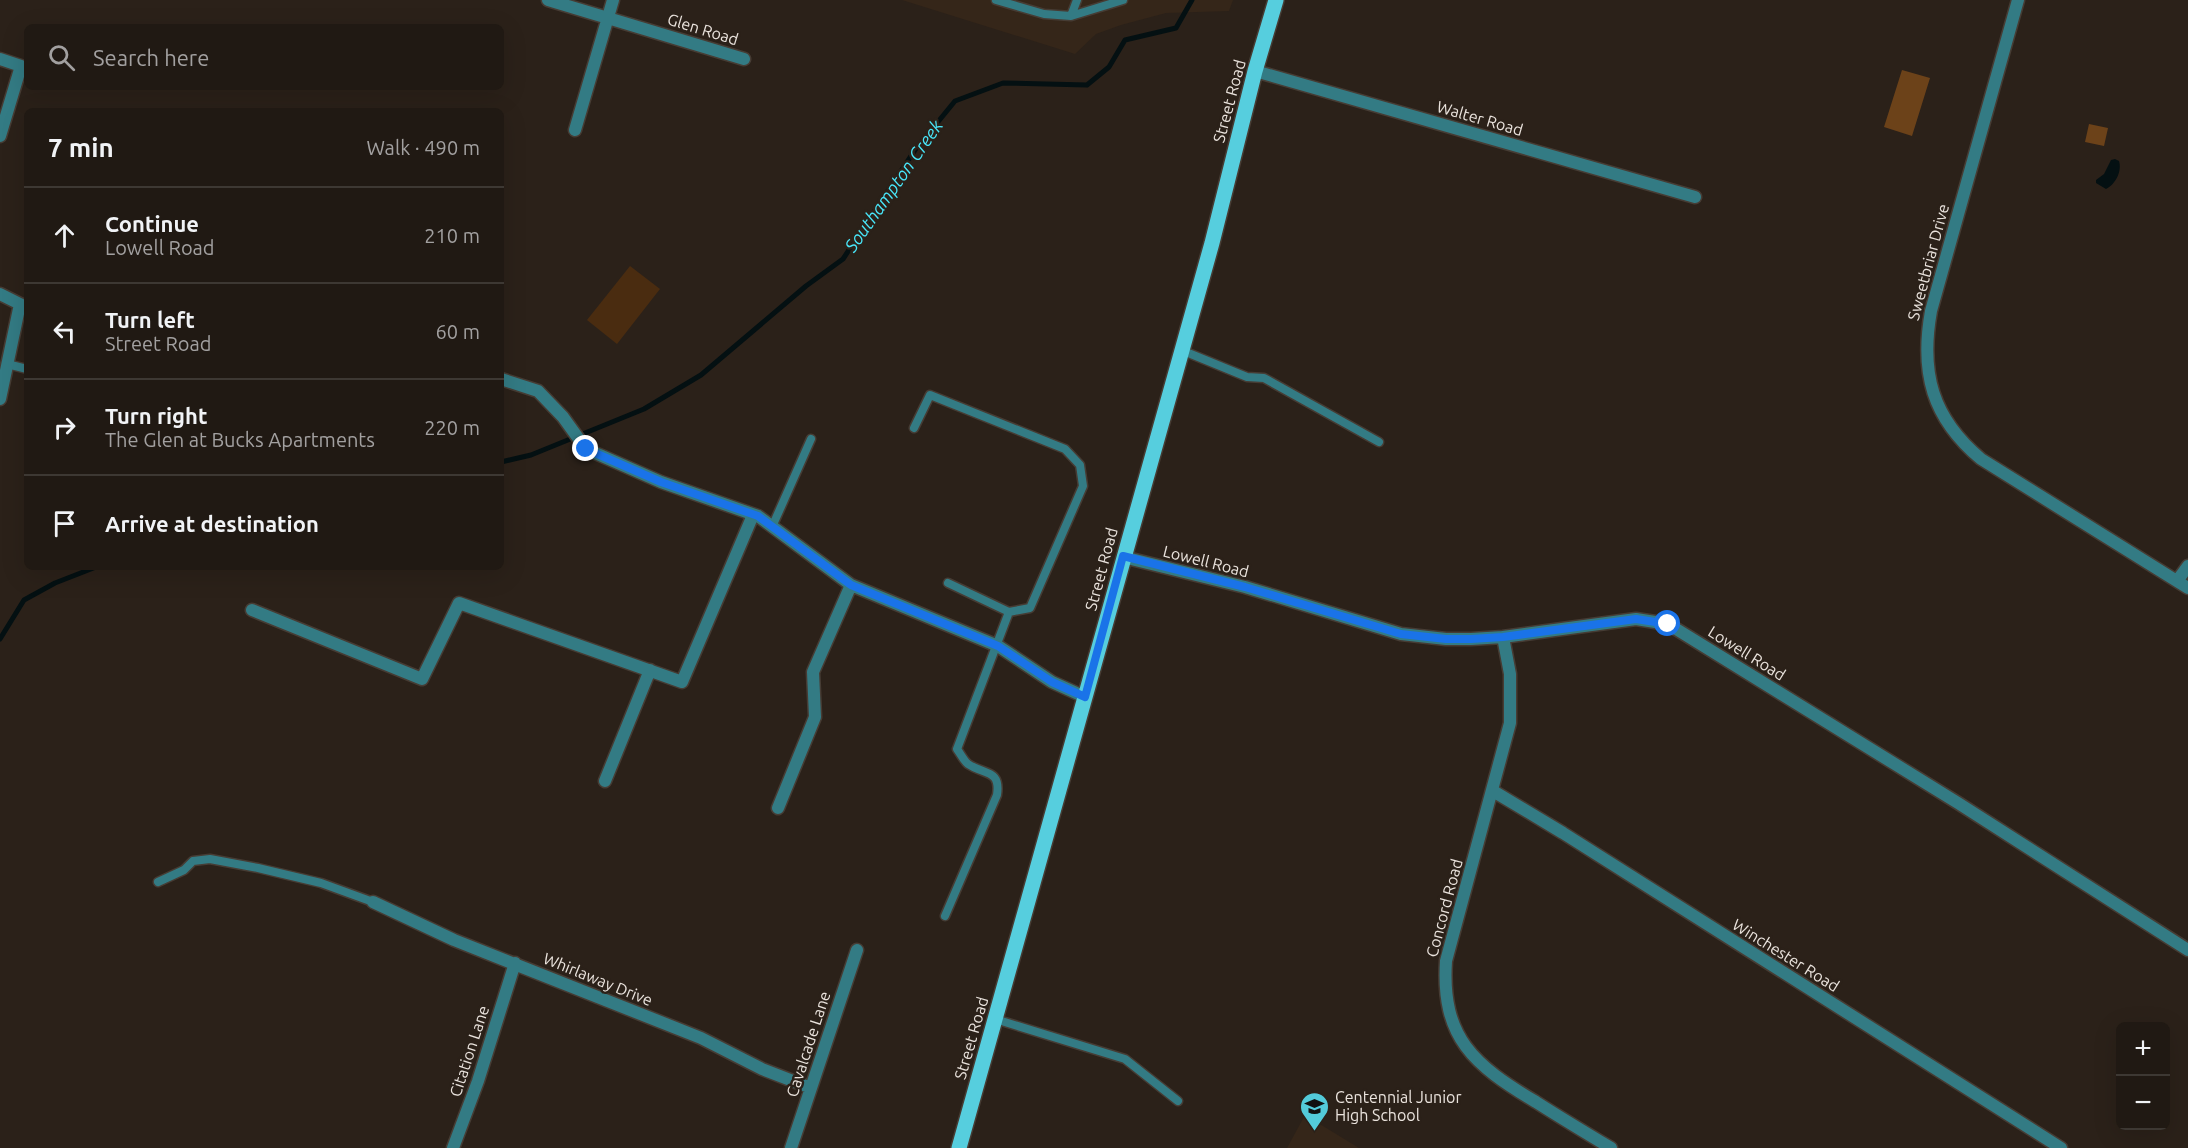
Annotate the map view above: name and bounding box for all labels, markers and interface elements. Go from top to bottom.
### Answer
street label: Glen Road [665,10,741,48]
search box [24,24,504,90]
icon: search [45,41,78,74]
text: Search here [93,45,209,70]
street label: Street Road [1209,58,1249,144]
street label: Walter Road [1435,97,1525,139]
water label: Southampton Creek [840,115,947,256]
text: 7 min [48,133,114,162]
text: Walk · 490 m [367,136,480,159]
street label: Sweetbriar Drive [1904,202,1952,322]
text: Continue [105,211,199,236]
icon: ahead [48,219,81,252]
text: 210 m [424,224,480,247]
text: Lowell Road [105,236,215,259]
text: Turn left [105,307,195,332]
icon: left [48,315,81,348]
text: 60 m [436,320,480,343]
text: Street Road [105,332,212,355]
text: Turn right [105,403,207,428]
icon: right [48,411,81,444]
text: 220 m [424,416,480,439]
text: The Glen at Bucks Apartments [105,428,375,451]
route end [572,435,598,461]
icon: arrive [48,507,81,540]
text: Arrive at destination [105,511,319,536]
street label: Street Road [1081,526,1121,612]
street label: Lowell Road [1161,542,1251,580]
route start [1654,610,1680,636]
street label: Lowell Road [1705,622,1789,684]
street label: Concord Road [1422,857,1466,959]
street label: Winchester Road [1729,915,1843,995]
street label: Whirlaway Drive [541,949,655,1009]
street label: Cavalcade Lane [782,989,834,1099]
street label: Street Road [951,995,991,1081]
street label: Citation Lane [446,1003,492,1099]
map controls [2116,1022,2170,1130]
button: + [2116,1022,2170,1076]
button: − [2116,1076,2170,1130]
place label: Centennial Junior High School [1335,1088,1462,1124]
school or university icon: Centennial Junior High School [1298,1090,1330,1132]

